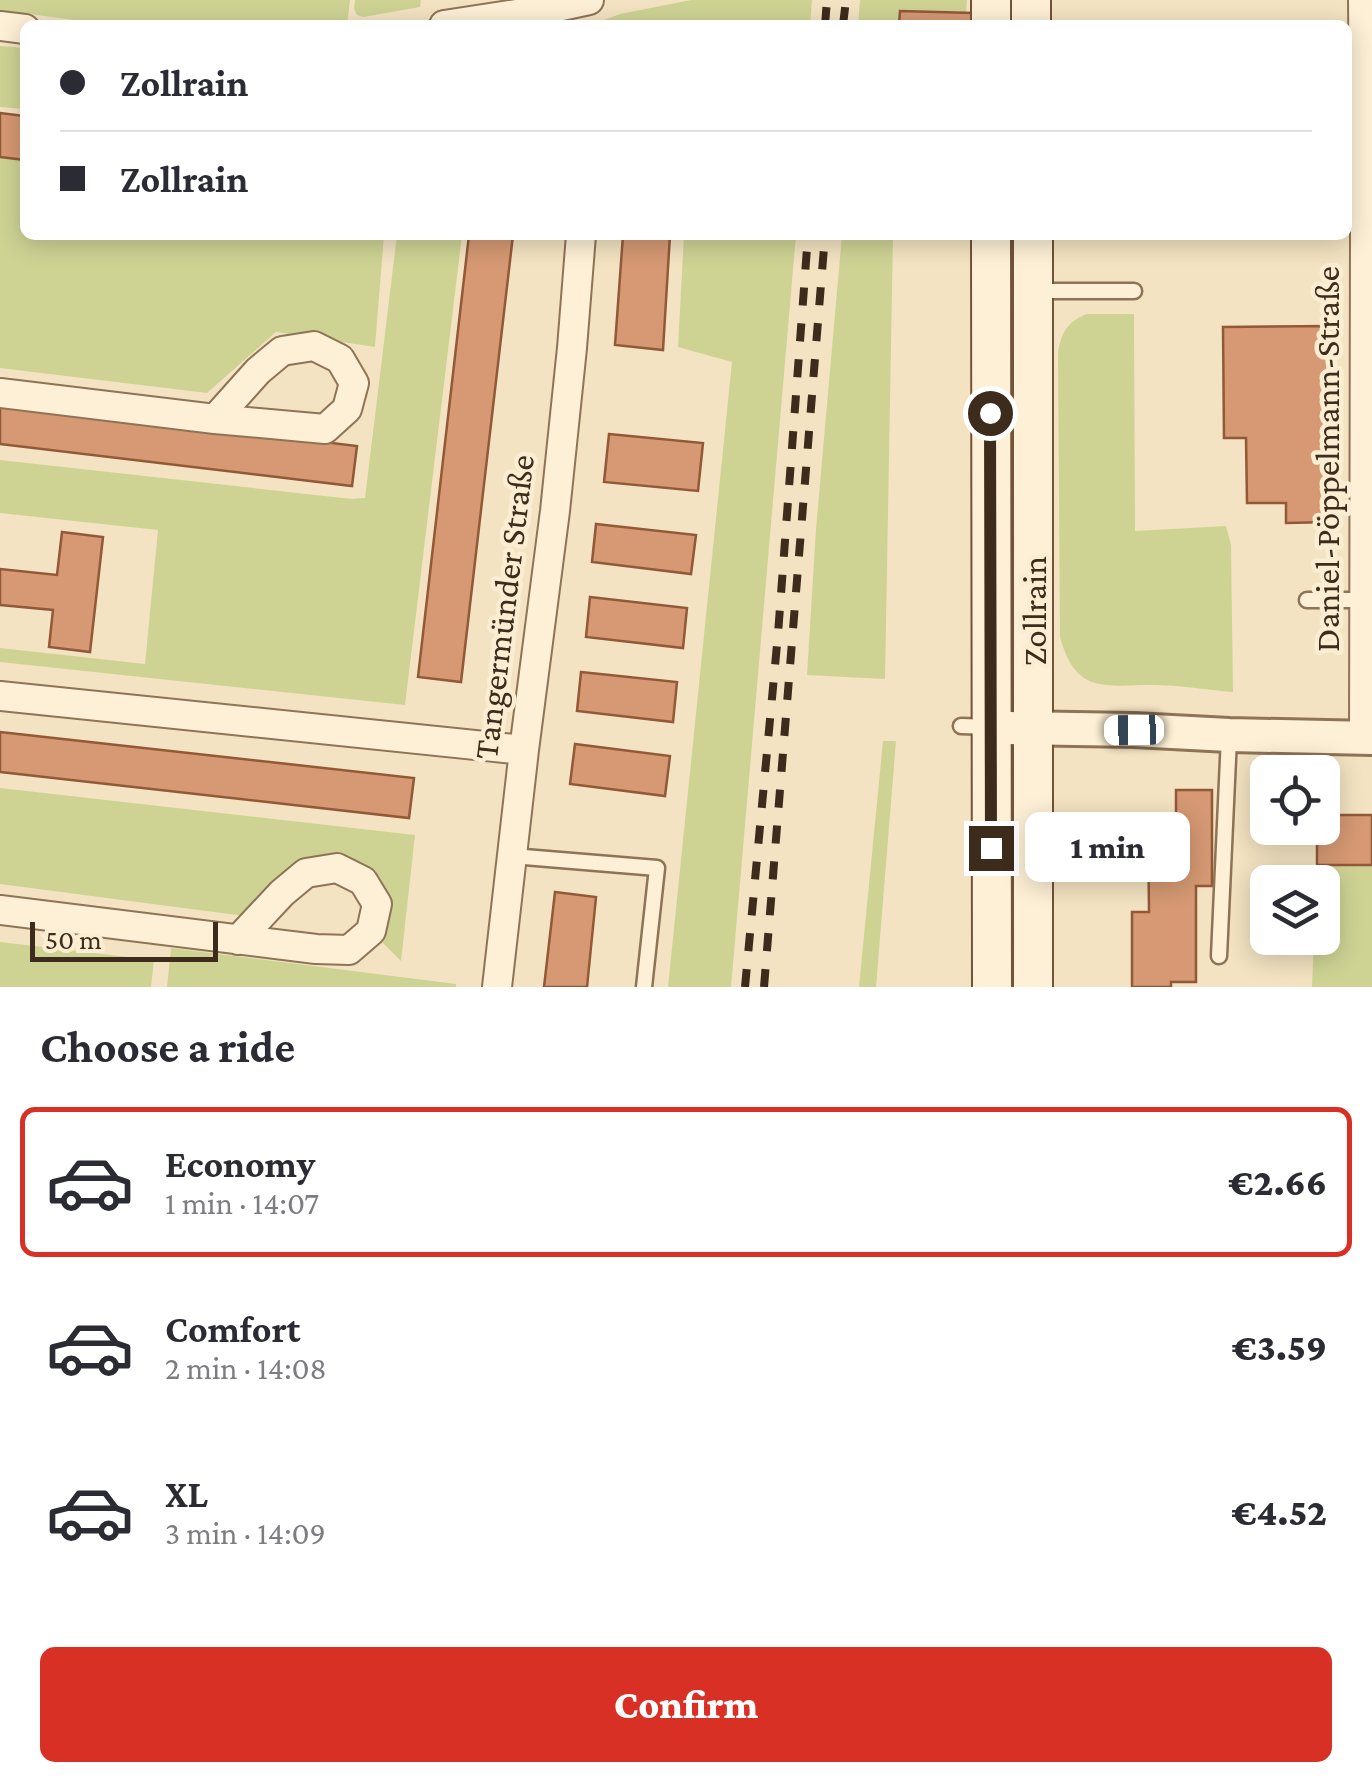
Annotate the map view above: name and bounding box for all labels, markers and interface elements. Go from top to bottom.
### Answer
text: Zollrain [120,62,248,104]
text: Zollrain [120,158,248,200]
street label: Daniel-Pöppelmann-Straße [1308,266,1347,652]
route start [968,391,1013,436]
street label: Tangermünder Straße [466,453,542,761]
street label: Zollrain [1015,556,1054,666]
car [1104,714,1164,746]
map controls [1250,755,1340,955]
button: locate [1250,755,1340,845]
callout: 1 min [1026,813,1191,883]
route end [969,826,1014,871]
text: 1 min [1070,829,1145,865]
button: layers [1250,865,1340,955]
scale bar [30,917,218,961]
text: 50 m [45,924,102,955]
text: Choose a ride [40,1022,295,1072]
icon: car [45,1137,135,1227]
text: Economy [165,1143,315,1185]
text: €2.66 [1228,1161,1327,1203]
text: 1 min · 14:07 [165,1185,319,1221]
icon: car [45,1302,135,1392]
text: Comfort [165,1308,301,1350]
text: €3.59 [1232,1326,1327,1368]
text: 2 min · 14:08 [165,1350,327,1386]
icon: car [45,1467,135,1557]
text: XL [165,1473,208,1515]
text: €4.52 [1232,1491,1327,1533]
text: 3 min · 14:09 [165,1515,326,1551]
button: Confirm [40,1647,1332,1762]

